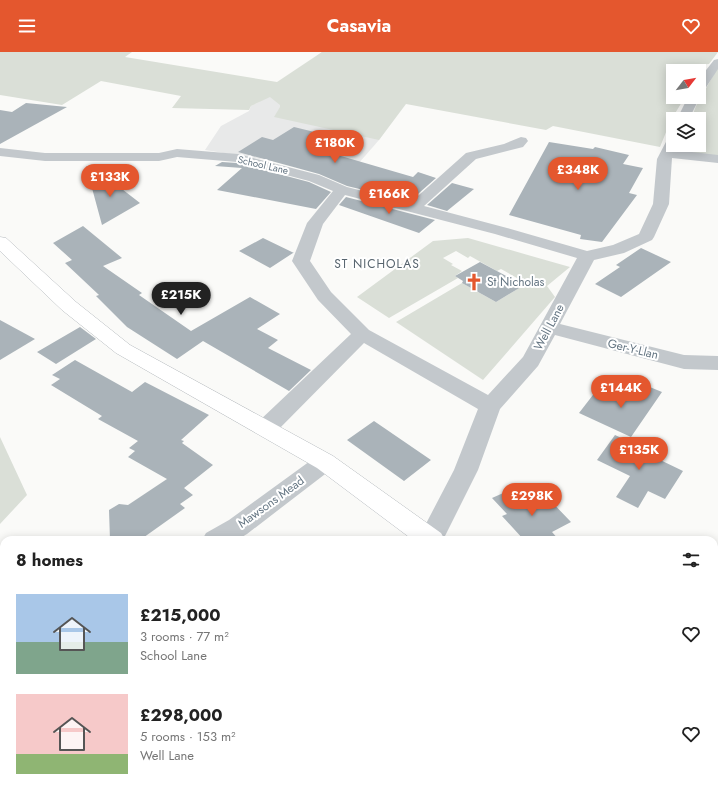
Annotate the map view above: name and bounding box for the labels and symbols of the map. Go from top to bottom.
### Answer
north arrow [666,64,706,104]
pin: £180K [307,130,363,164]
street label: School Lane [236,152,290,178]
pin: £348K [550,157,606,191]
pin: £133K [82,164,138,198]
pin: £166K [361,181,417,215]
district label: ST NICHOLAS [334,255,420,273]
church icon: St Nicholas [464,272,484,292]
place label: St Nicholas [487,273,545,291]
pin: £215K [153,282,209,316]
street label: Well Lane [529,301,569,353]
street label: Ger-Y-Llan [606,334,660,364]
pin: £144K [593,375,649,409]
pin: £135K [611,437,667,471]
street label: Mawsons Mead [234,472,308,532]
pin: £298K [504,483,560,517]

